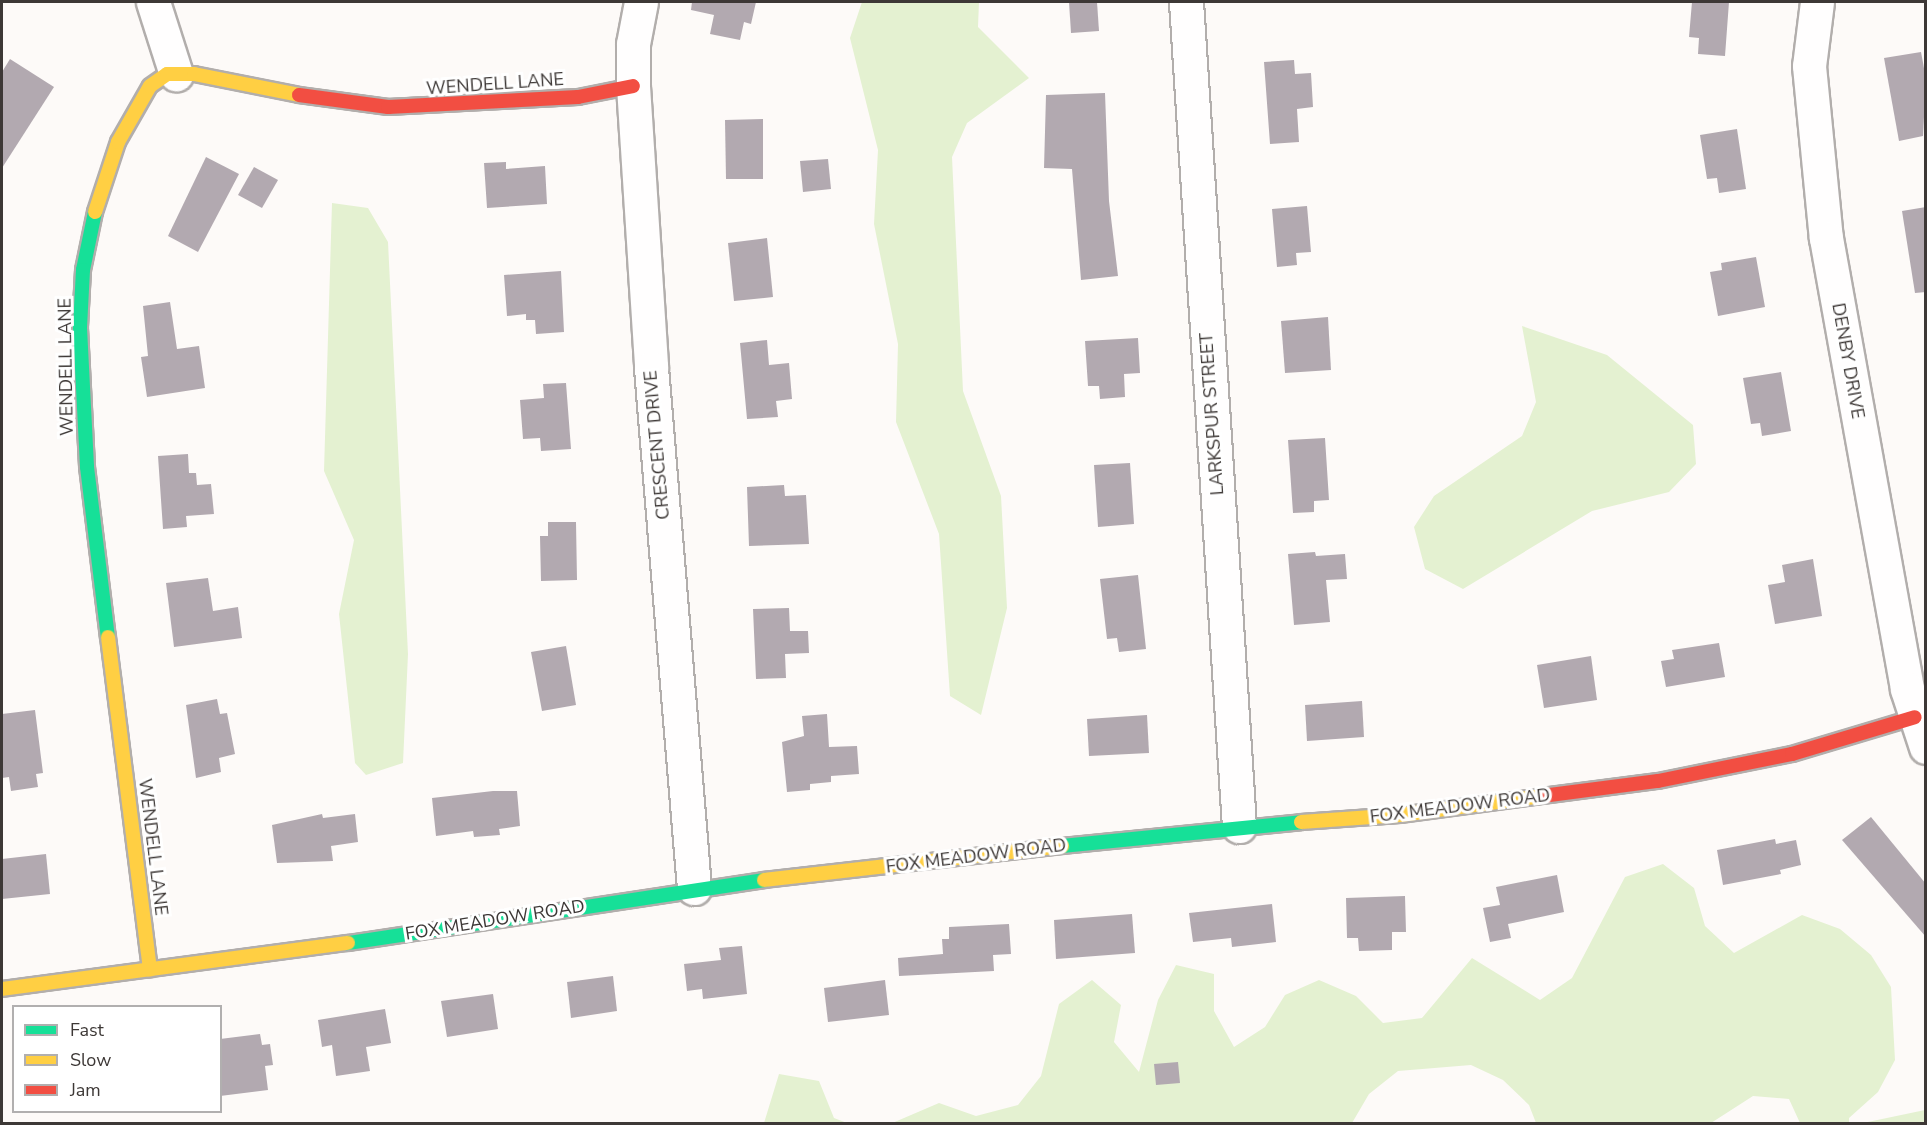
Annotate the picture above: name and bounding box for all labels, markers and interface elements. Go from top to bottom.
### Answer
street label: WENDELL LANE [425,68,565,100]
street label: WENDELL LANE [54,298,78,436]
street label: DENBY DRIVE [1827,301,1869,421]
street label: LARKSPUR STREET [1196,332,1228,496]
street label: CRESCENT DRIVE [640,369,674,521]
street label: WENDELL LANE [134,777,172,917]
street label: FOX MEADOW ROAD [1369,784,1551,828]
street label: FOX MEADOW ROAD [885,834,1067,878]
street label: FOX MEADOW ROAD [404,895,586,945]
legend [12,1005,222,1113]
text: Fast [70,1018,104,1042]
text: Slow [70,1048,111,1072]
text: Jam [70,1078,101,1102]

